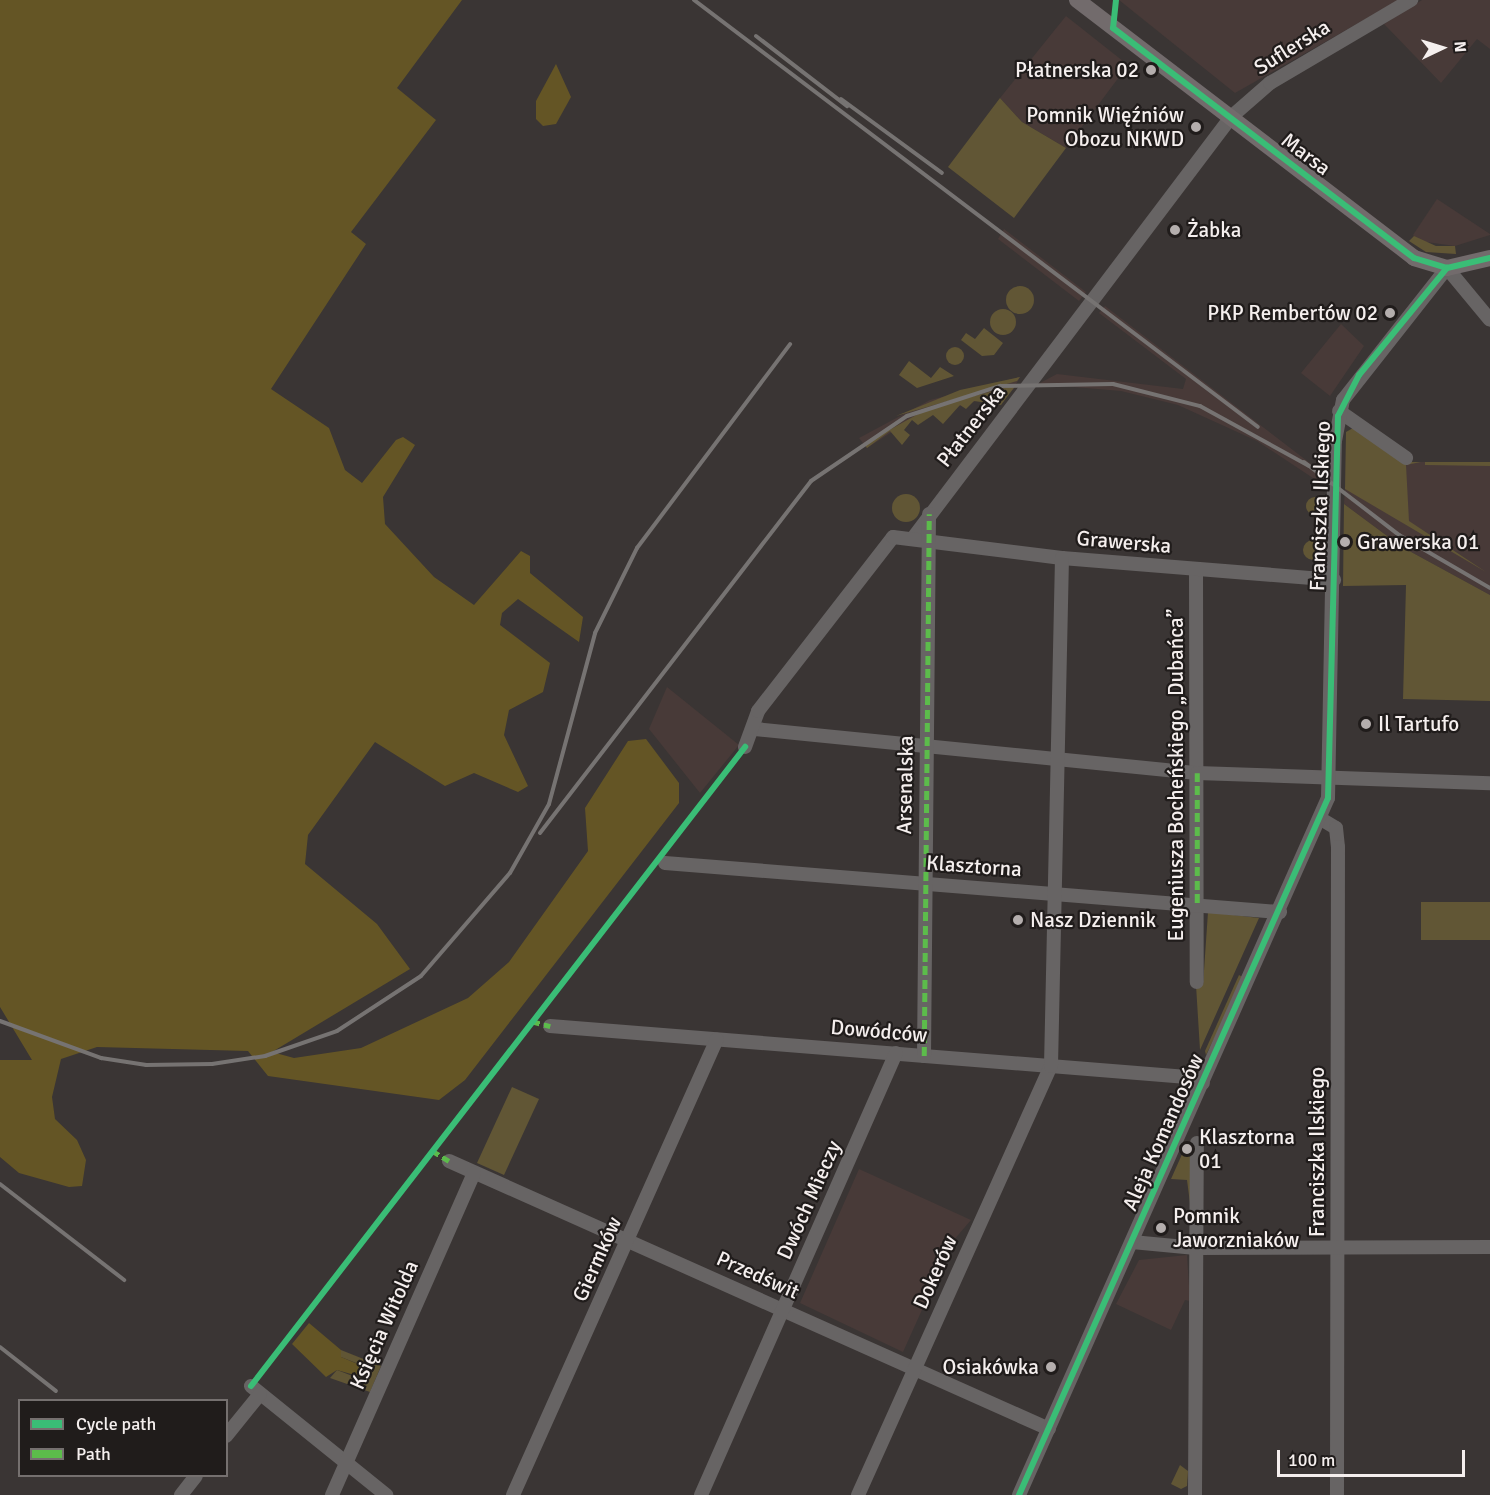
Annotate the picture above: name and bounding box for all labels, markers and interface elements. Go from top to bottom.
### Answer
street label: Suflerska [1249,14,1335,80]
north arrow [1412,18,1472,78]
text: N [1450,40,1470,53]
place label: Płatnerska 02 [1015,57,1139,83]
marker: Płatnerska 02 [1144,63,1158,77]
place label: Pomnik Więźniów Obozu NKWD [1026,102,1184,152]
marker: Pomnik Więźniów Obozu NKWD [1189,120,1203,134]
street label: Marsa [1276,127,1336,181]
place label: Żabka [1187,217,1241,243]
marker: Żabka [1168,223,1182,237]
place label: PKP Rembertów 02 [1207,300,1378,326]
marker: PKP Rembertów 02 [1383,306,1397,320]
street label: Płatnerska [931,380,1011,472]
street label: Franciszka Ilskiego [1304,420,1336,592]
street label: Grawerska [1076,525,1172,559]
place label: Grawerska 01 [1357,529,1479,555]
marker: Grawerska 01 [1338,535,1352,549]
street label: Eugeniusza Bocheńskiego „Dubańca” [1163,609,1189,941]
place label: Il Tartufo [1378,711,1459,737]
marker: Il Tartufo [1359,717,1373,731]
street label: Arsenalska [892,735,918,835]
street label: Klasztorna [925,850,1023,882]
place label: Nasz Dziennik [1030,907,1156,933]
marker: Nasz Dziennik [1011,913,1025,927]
street label: Dowódców [830,1014,928,1048]
street label: Aleja Komandosów [1117,1050,1209,1214]
street label: Franciszka Ilskiego [1304,1067,1330,1237]
place label: Klasztorna 01 [1199,1124,1295,1174]
street label: Dwóch Mieczy [772,1137,846,1263]
marker: Klasztorna 01 [1180,1142,1194,1156]
place label: Pomnik Jaworzniaków [1173,1203,1299,1253]
street label: Giermków [567,1213,627,1305]
marker: Pomnik Jaworzniaków [1154,1221,1168,1235]
street label: Dokerów [908,1231,962,1313]
street label: Przedświt [713,1246,803,1304]
street label: Księcia Witolda [344,1257,424,1393]
place label: Osiakówka [942,1354,1039,1380]
marker: Osiakówka [1044,1360,1058,1374]
legend [18,1399,228,1477]
text: Cycle path [76,1413,156,1435]
scale bar [1280,1438,1468,1476]
text: Path [76,1443,111,1465]
text: 100 m [1288,1449,1335,1471]

